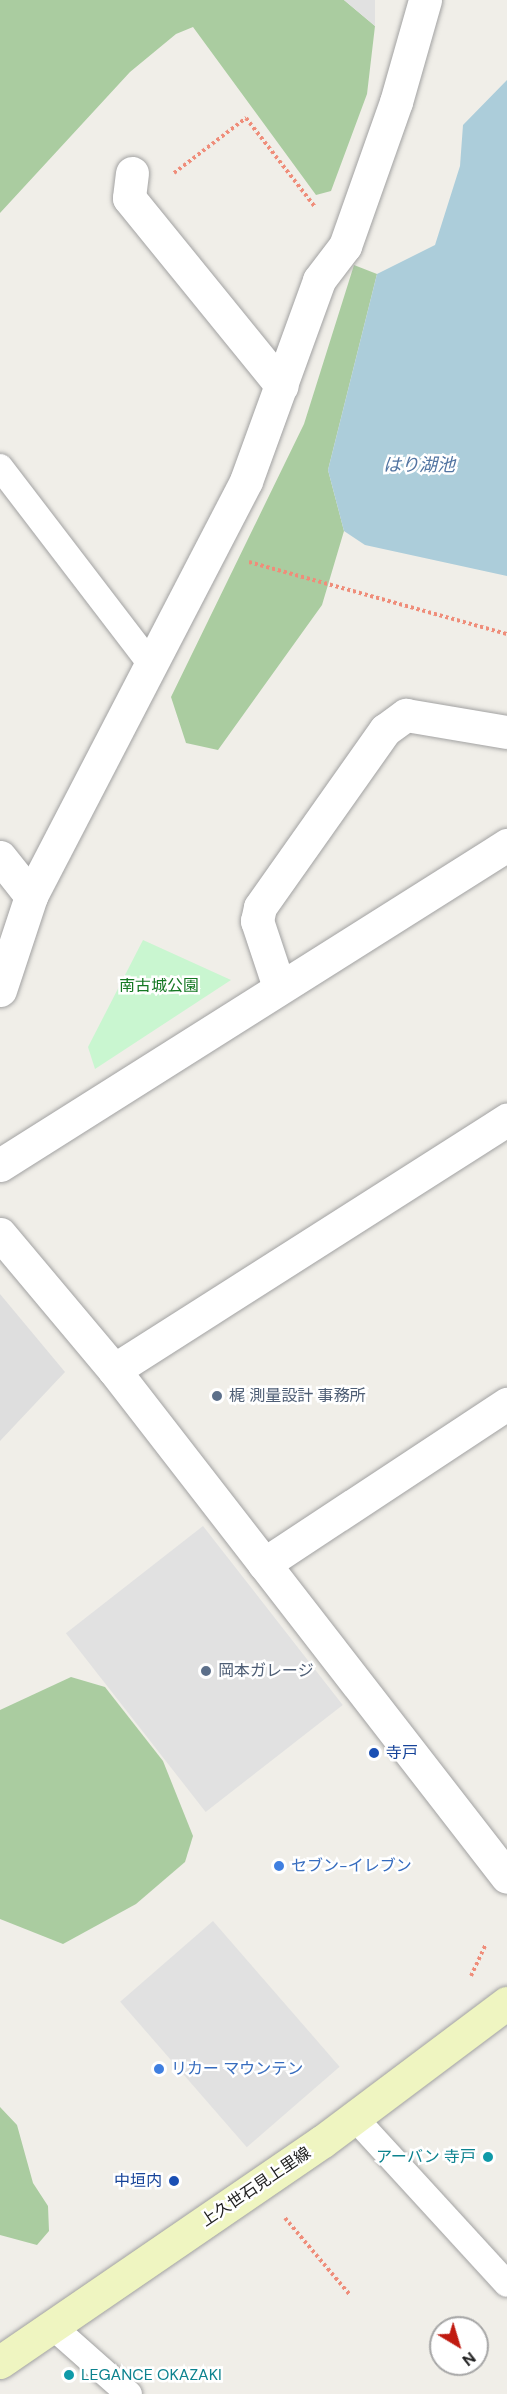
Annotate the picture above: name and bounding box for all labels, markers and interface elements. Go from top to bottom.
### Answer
water label: はり湖池 [383,454,455,476]
park label: 南古城公園 [119,976,199,996]
place label: 梶 測量設計 事務所 [229,1386,366,1406]
marker: 梶 測量設計 事務所 [210,1389,224,1403]
place label: 岡本ガレージ [218,1661,314,1681]
marker: 岡本ガレージ [199,1664,213,1678]
place label: 寺戸 [386,1743,418,1763]
marker: 寺戸 [367,1746,381,1760]
place label: セブン-イレブン [291,1856,412,1876]
marker: セブン-イレブン [272,1859,286,1873]
place label: リカー マウンテン [171,2059,303,2079]
marker: リカー マウンテン [152,2062,166,2076]
street label: 上久世石見上里線 [198,2143,314,2231]
place label: アーバン 寺戸 [377,2147,476,2167]
marker: アーバン 寺戸 [481,2150,495,2164]
place label: 中垣内 [114,2171,162,2191]
marker: 中垣内 [167,2174,181,2188]
north arrow [429,2316,489,2376]
text: N [458,2347,480,2371]
place label: LEGANCE OKAZAKI [81,2365,222,2385]
marker: LEGANCE OKAZAKI [62,2368,76,2382]

